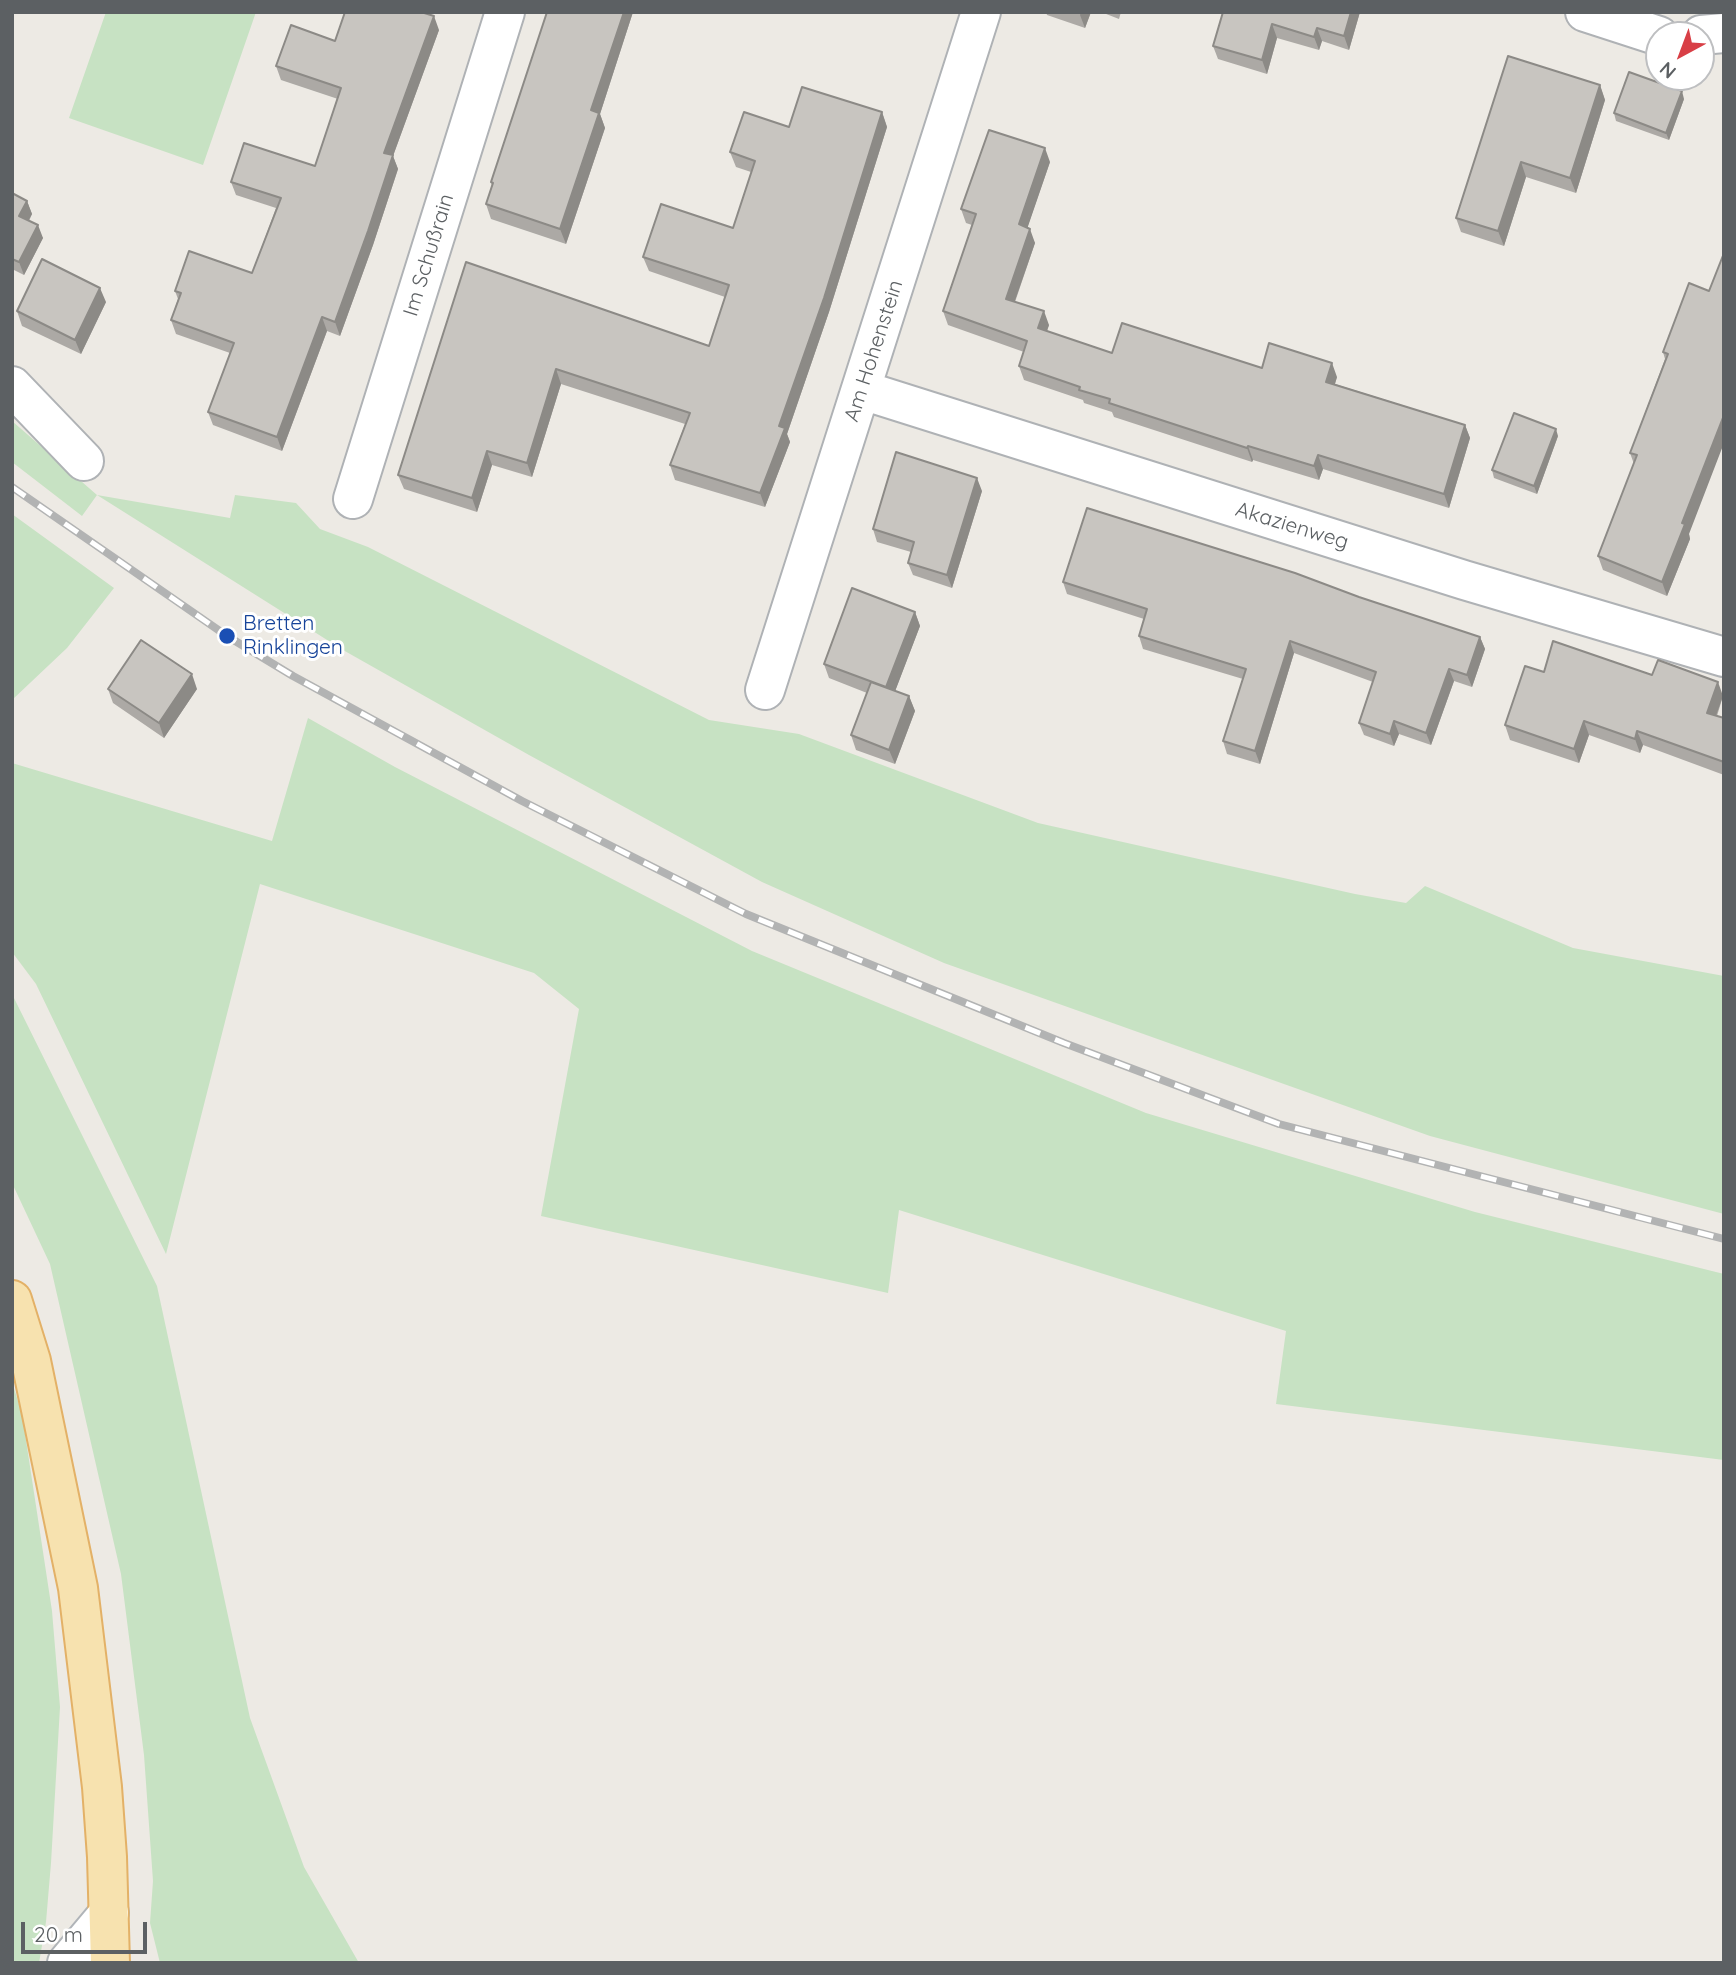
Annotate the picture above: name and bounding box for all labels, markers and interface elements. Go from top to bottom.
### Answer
north arrow [1645,21,1715,91]
text: N [1654,57,1681,84]
street label: Im Schußrain [398,191,460,319]
street label: Am Hohenstein [839,277,909,425]
street label: Akazienweg [1233,497,1351,555]
place label: Bretten Rinklingen [243,611,343,661]
marker: Bretten Rinklingen [217,626,237,646]
scale bar [24,1909,150,1953]
text: 20 m [34,1921,83,1947]

